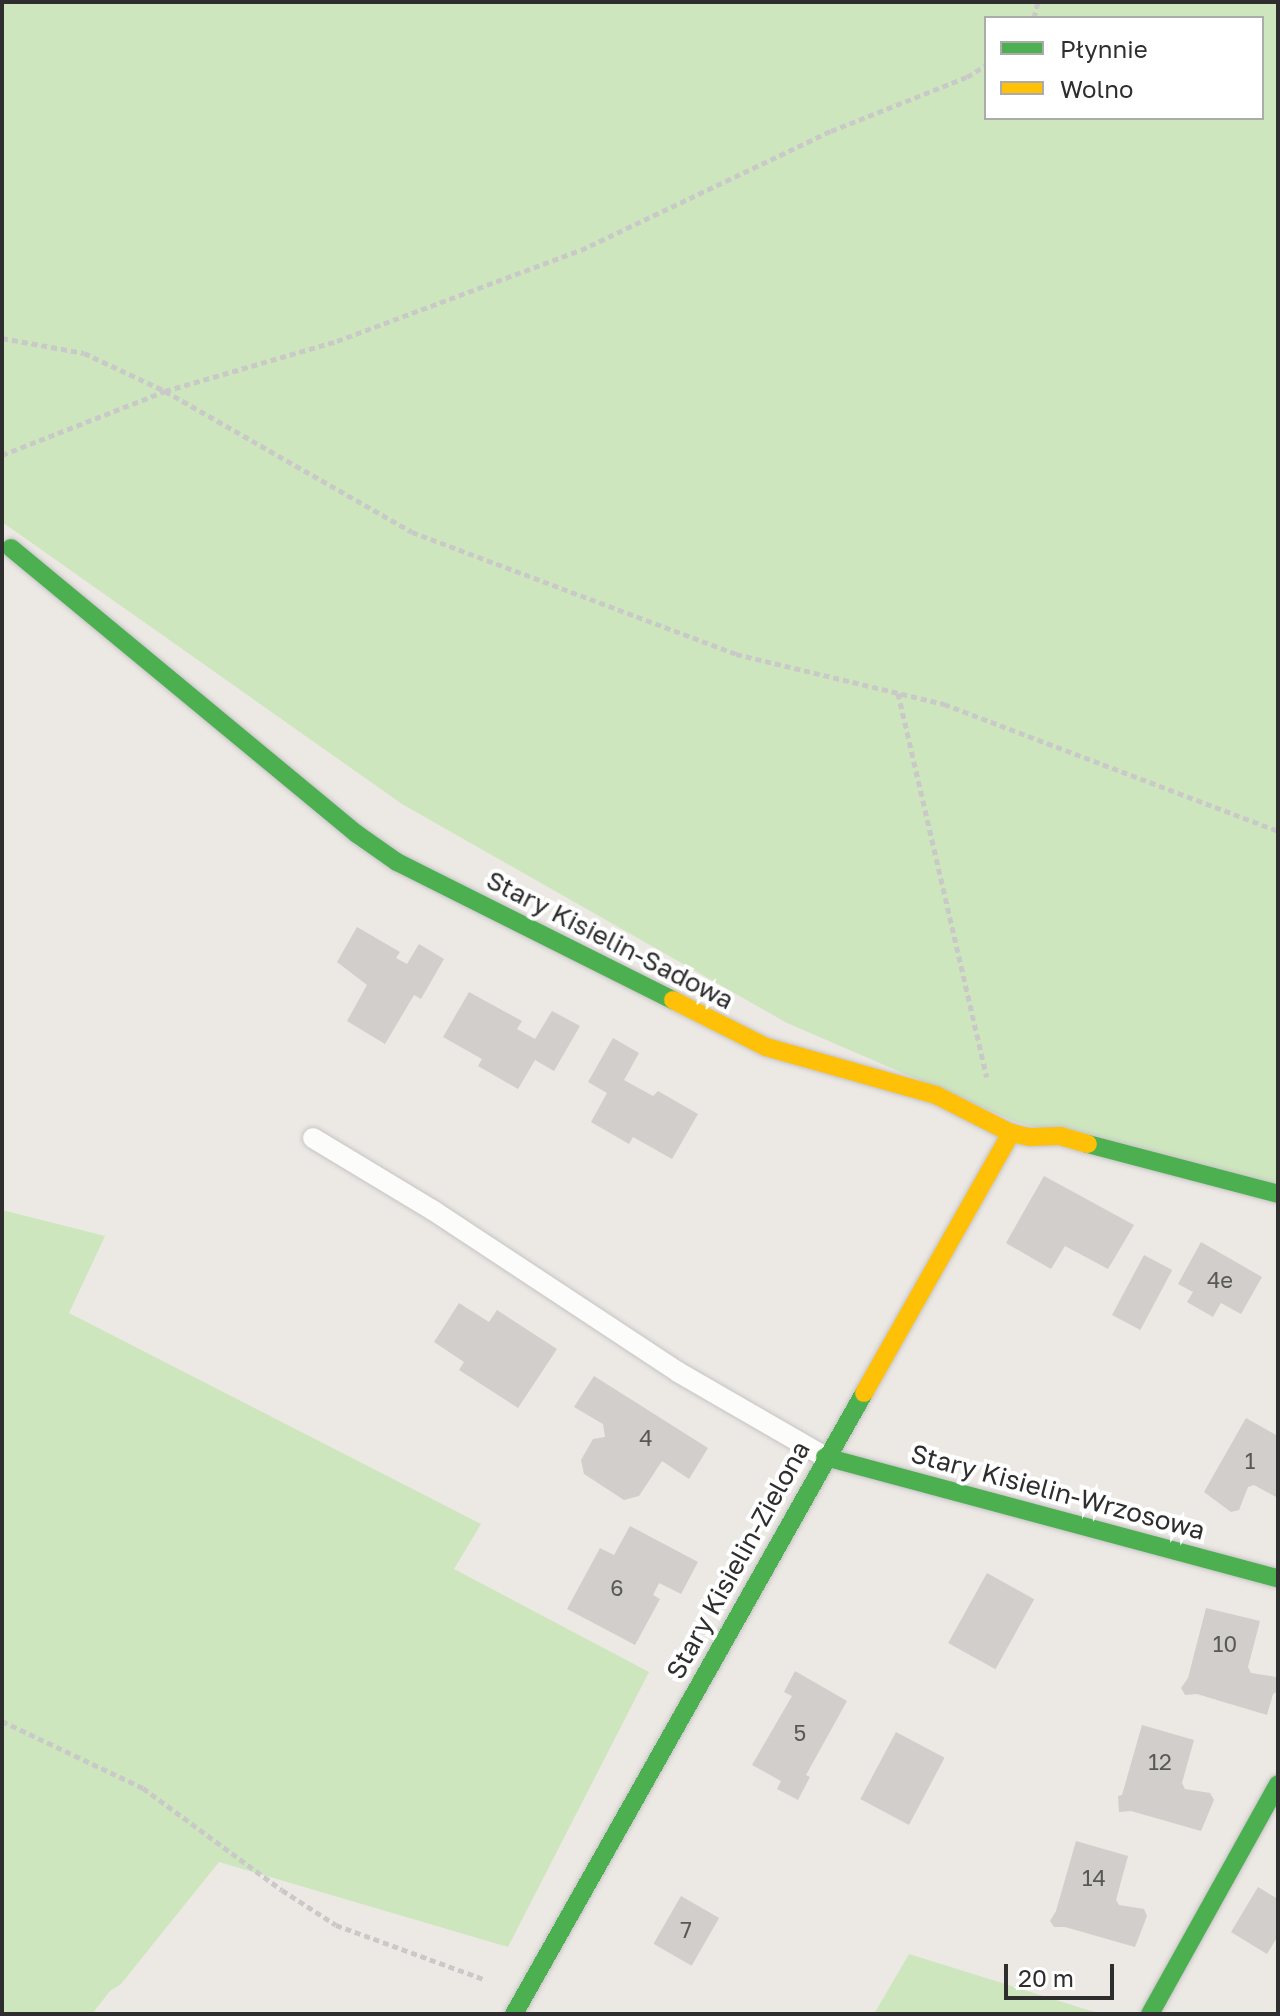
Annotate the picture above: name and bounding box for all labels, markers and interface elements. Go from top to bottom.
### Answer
legend [984,16,1264,120]
text: Płynnie [1060,34,1148,63]
text: Wolno [1060,74,1133,103]
street label: Stary Kisielin-Sadowa [481,864,739,1016]
house number: 4e [1207,1267,1233,1293]
house number: 4 [639,1425,653,1451]
street label: Stary Kisielin-Zielona [660,1436,816,1684]
street label: Stary Kisielin-Wrzosowa [908,1438,1208,1546]
house number: 1 [1245,1448,1255,1474]
house number: 6 [610,1575,624,1601]
house number: 10 [1213,1631,1237,1657]
house number: 5 [794,1720,806,1746]
house number: 12 [1148,1749,1172,1775]
house number: 14 [1082,1865,1106,1891]
house number: 7 [680,1917,692,1943]
scale bar [1008,1948,1118,1998]
text: 20 m [1018,1963,1074,1992]

